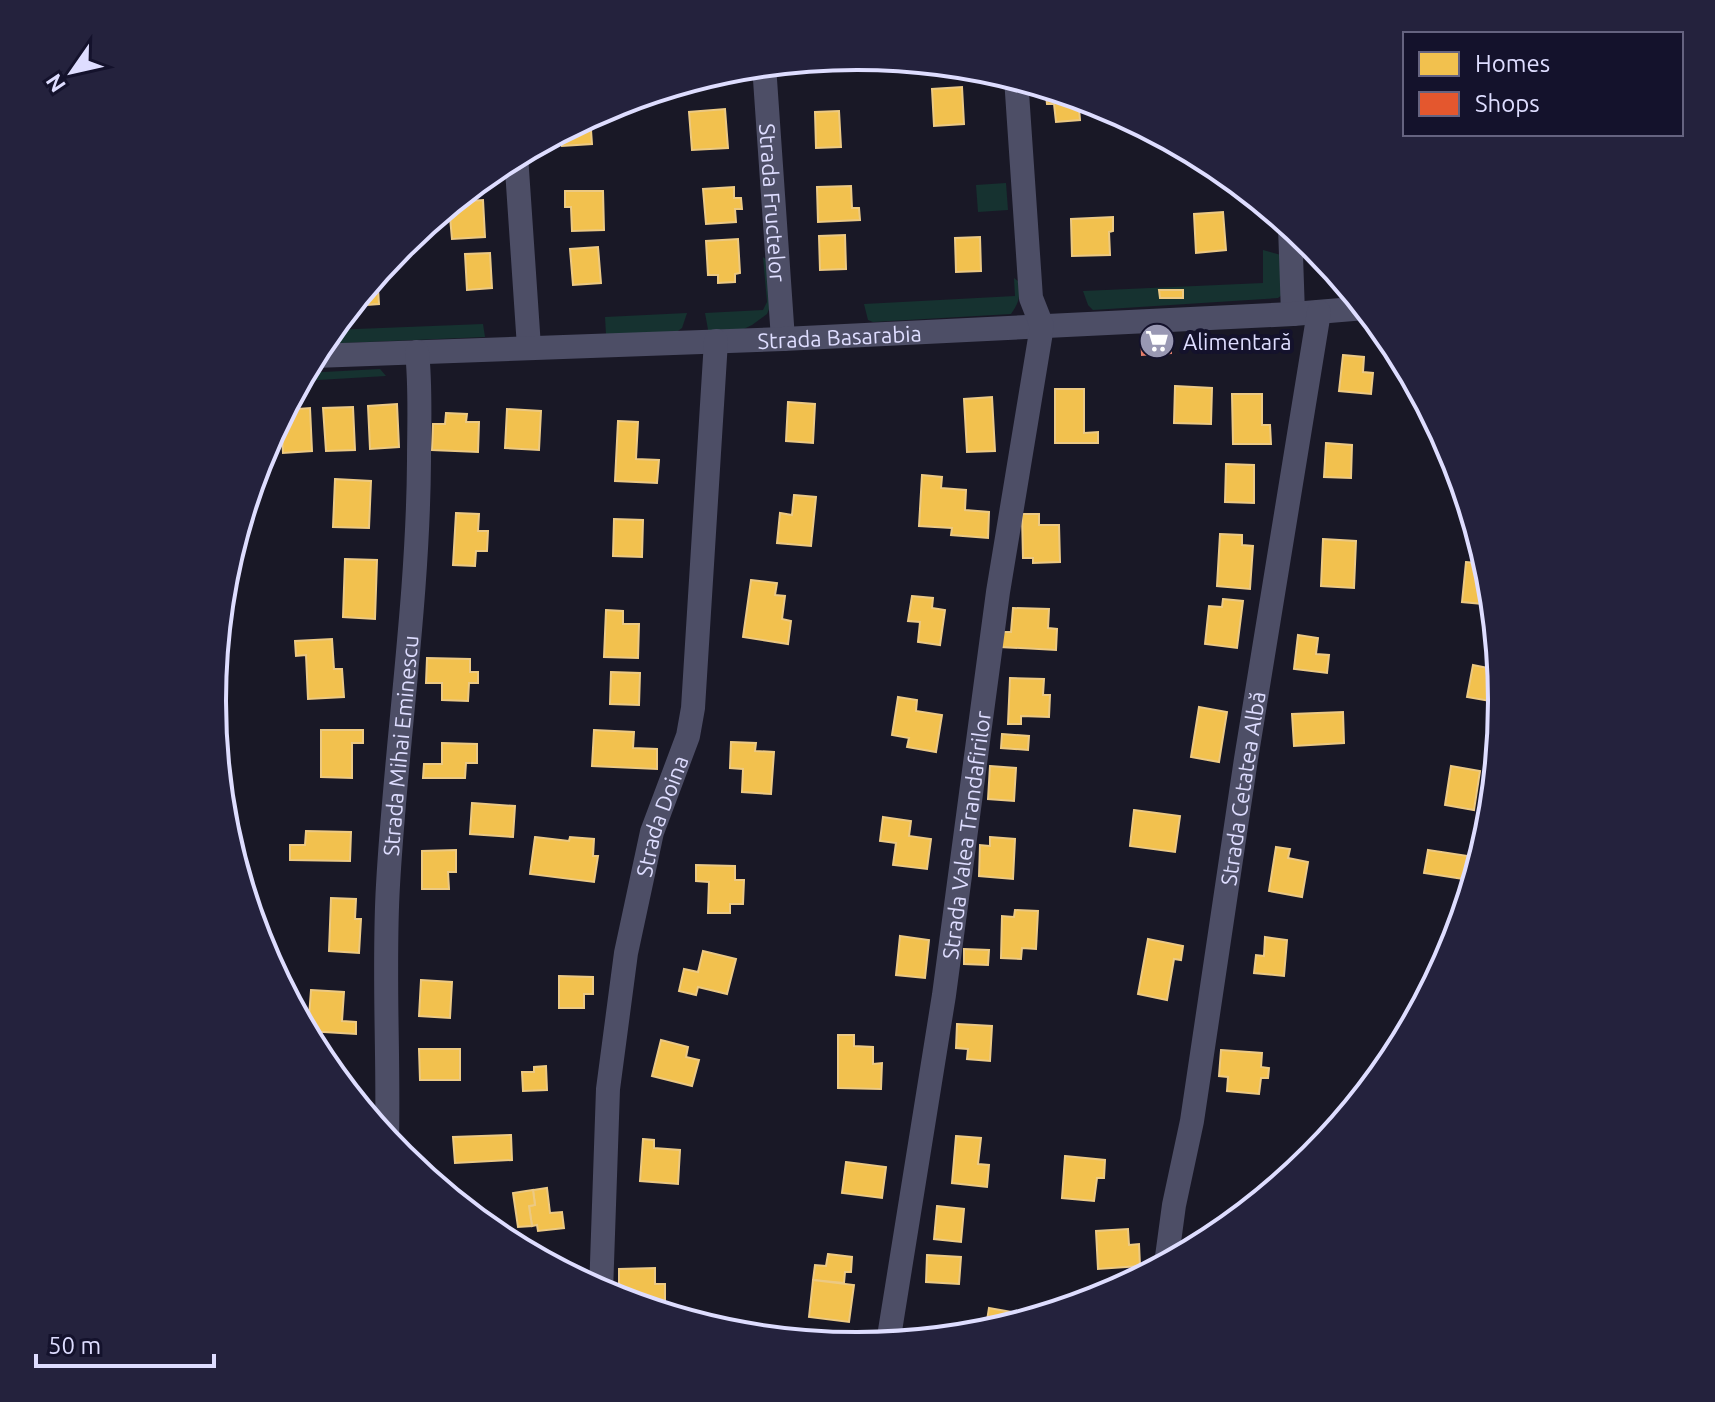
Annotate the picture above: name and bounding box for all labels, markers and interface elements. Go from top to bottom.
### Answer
north arrow [32,32,112,112]
legend [1403,32,1683,136]
text: Homes [1475,50,1550,77]
text: N [40,70,70,97]
text: Shops [1475,90,1540,117]
street label: Strada Fructelor [756,122,792,284]
street label: Strada Basarabia [757,320,922,352]
supermarket icon: Alimentară [1138,322,1176,360]
place label: Alimentară [1183,329,1292,354]
street label: Strada Mihai Eminescu [377,634,422,857]
street label: Strada Cetatea Albă [1215,689,1269,887]
street label: Strada Valea Trandafirilor [936,708,995,961]
street label: Strada Doina [630,751,692,879]
scale bar [36,1318,214,1368]
text: 50 m [48,1332,101,1359]

